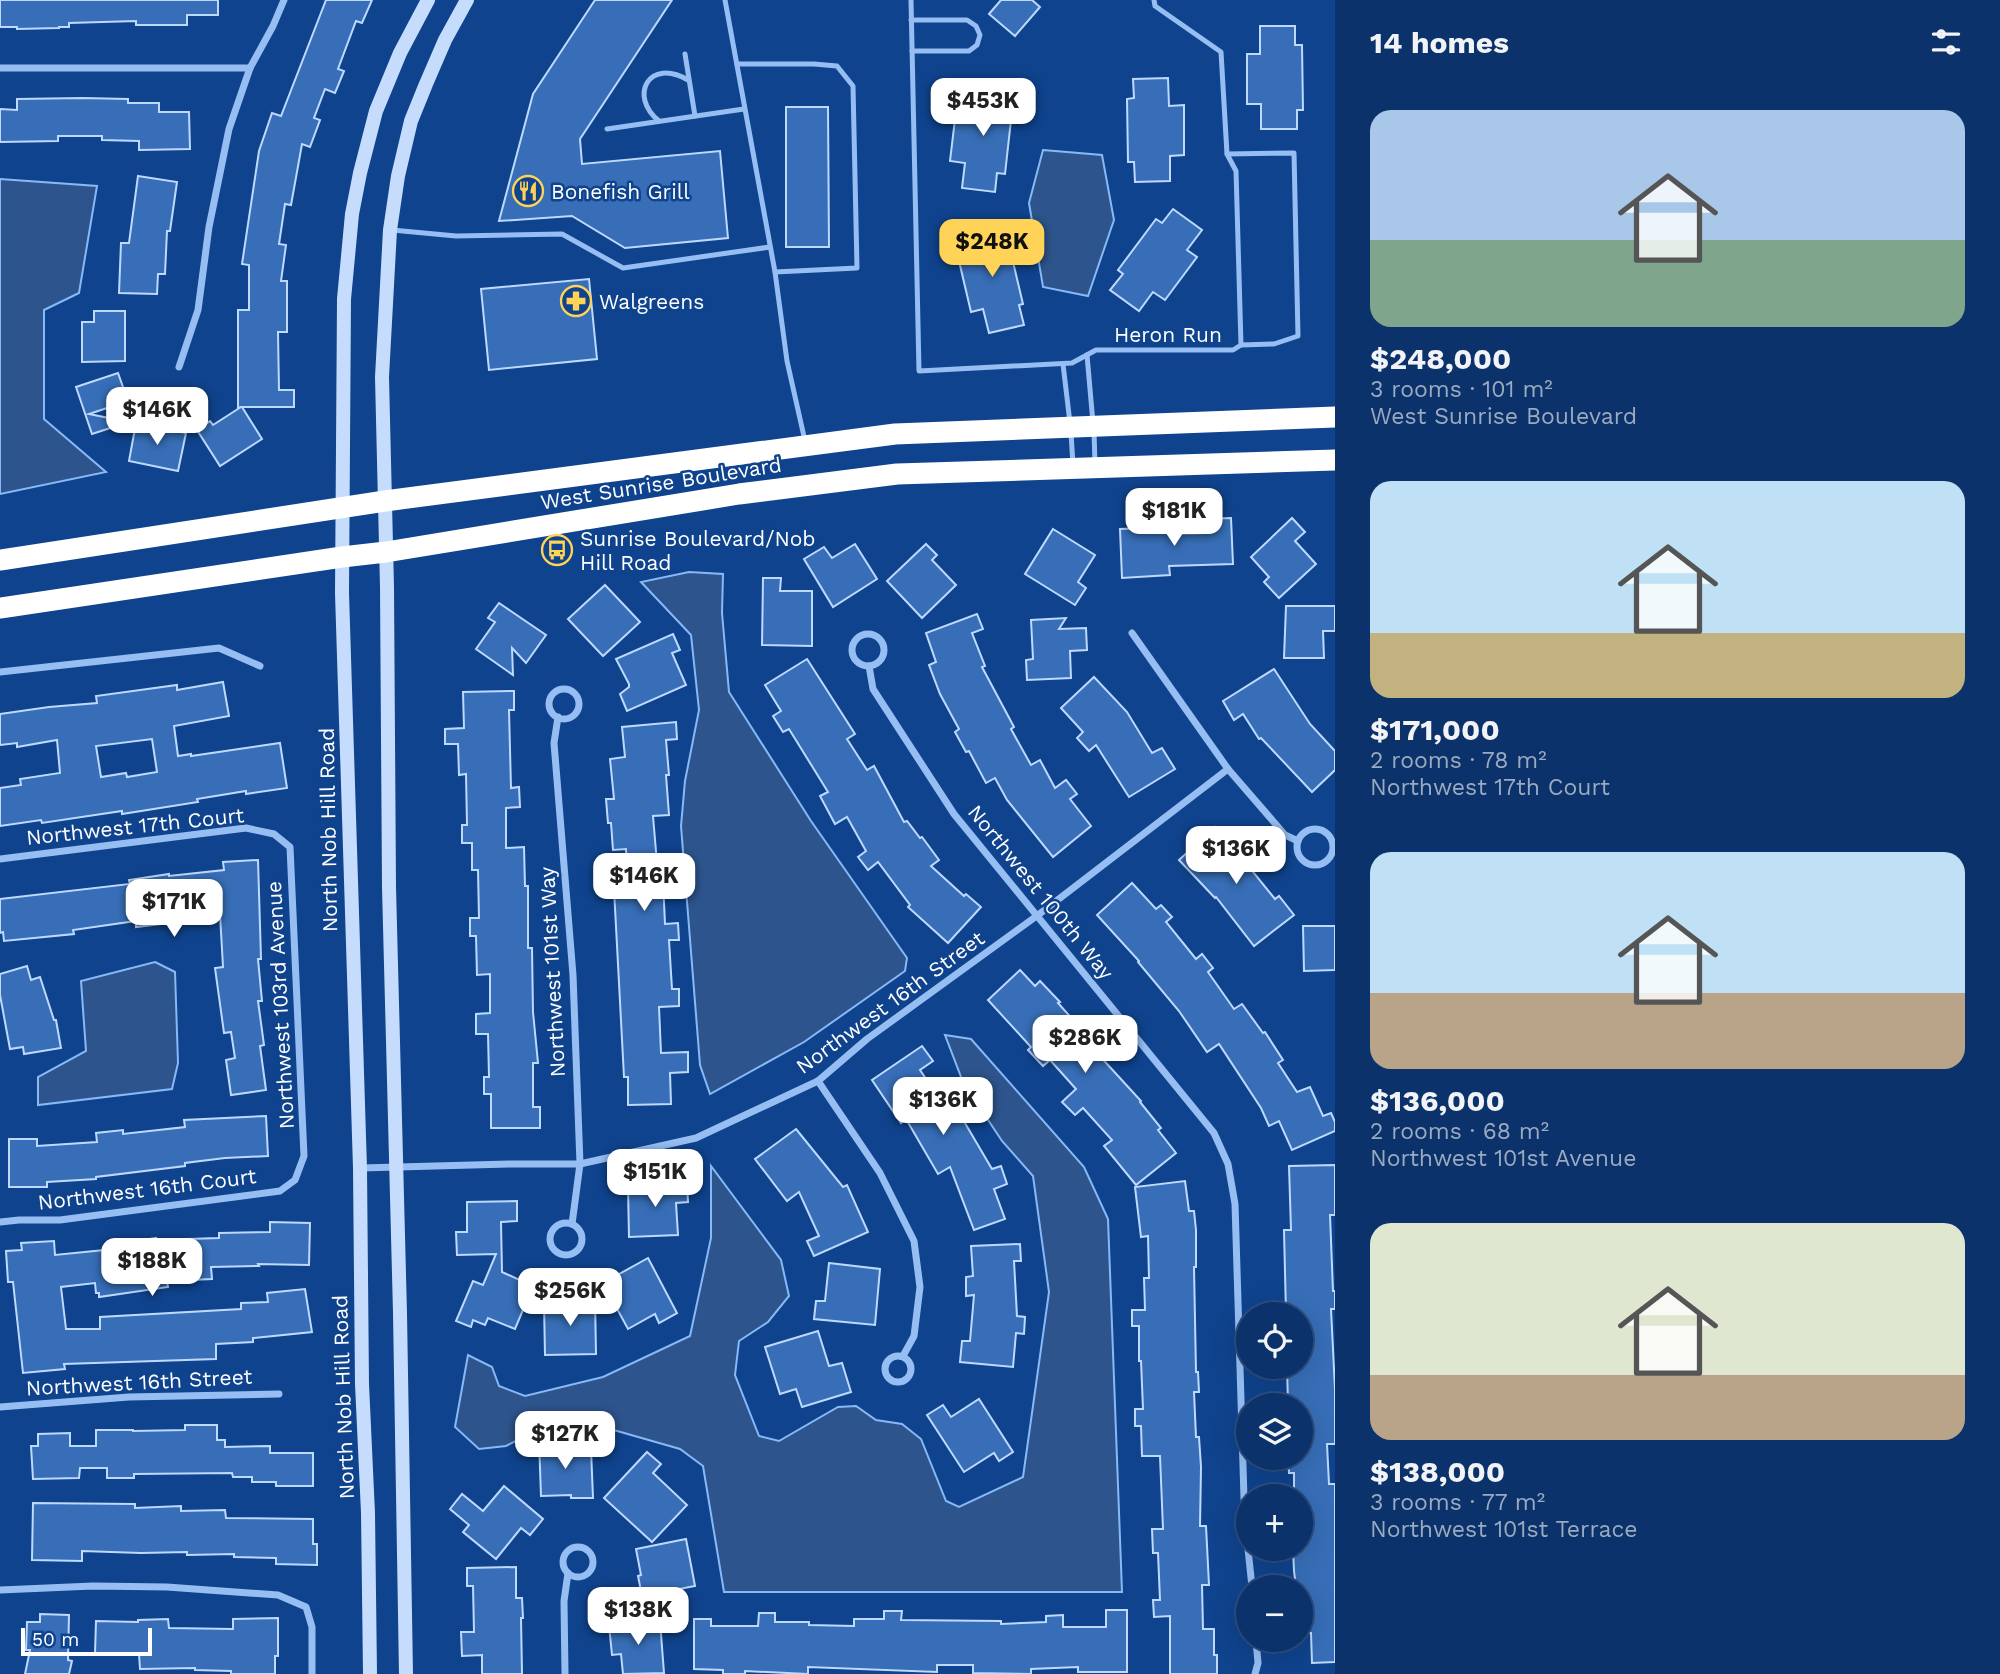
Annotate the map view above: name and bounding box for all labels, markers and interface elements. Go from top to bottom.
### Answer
icon: filters [1927,23,1965,61]
text: 14 homes [1370,25,1509,60]
pin: $453K [934,78,1032,138]
text: $453K [947,87,1019,114]
icon: home [1605,155,1731,281]
restaurant icon: Bonefish Grill [511,174,545,208]
place label: Bonefish Grill [551,179,690,204]
pin: $248K [943,219,1041,279]
text: $248K [955,228,1029,255]
pharmacy icon: Walgreens [559,284,593,318]
place label: Walgreens [599,289,704,314]
street label: Heron Run [1114,322,1222,347]
text: $248,000 [1370,341,1511,376]
text: 3 rooms · 101 m² [1370,376,1553,403]
pin: $146K [108,388,206,447]
text: $146K [122,396,192,423]
text: West Sunrise Boulevard [1370,403,1637,430]
street label: West Sunrise Boulevard [539,452,783,514]
pin: $181K [1125,489,1223,548]
text: $181K [1142,497,1206,524]
place label: Sunrise Boulevard/Nob Hill Road [580,526,815,575]
icon: home [1605,526,1731,652]
bus stop icon: Sunrise Boulevard/Nob Hill Road [540,533,574,567]
text: $171,000 [1370,712,1500,747]
street label: North Nob Hill Road [314,728,342,932]
text: 2 rooms · 78 m² [1370,747,1547,774]
text: Northwest 17th Court [1370,774,1610,801]
street label: Northwest 100th Way [963,800,1119,985]
street label: Northwest 17th Court [25,802,245,850]
pin: $136K [1187,826,1285,886]
text: $136K [1202,835,1270,862]
pin: $146K [595,853,693,913]
text: $146K [609,862,679,889]
street label: Northwest 101st Way [534,866,570,1078]
pin: $171K [125,880,223,939]
street label: Northwest 103rd Avenue [261,880,299,1130]
text: $171K [142,888,206,915]
icon: home [1605,897,1731,1023]
street label: Northwest 16th Street [791,925,989,1079]
pin: $286K [1036,1016,1134,1075]
text: $286K [1049,1024,1121,1051]
pin: $136K [894,1078,992,1137]
text: $136,000 [1370,1083,1505,1118]
text: $136K [909,1086,977,1113]
text: 2 rooms · 68 m² [1370,1118,1549,1145]
text: Northwest 101st Avenue [1370,1145,1636,1172]
pin: $151K [606,1150,704,1209]
text: $151K [623,1158,687,1185]
street label: Northwest 16th Court [36,1163,258,1215]
pin: $188K [103,1238,201,1298]
text: $188K [117,1247,187,1274]
pin: $256K [521,1268,619,1328]
icon: home [1605,1268,1731,1394]
text: $256K [534,1277,606,1304]
street label: North Nob Hill Road [327,1294,359,1500]
map controls [1236,1302,1313,1652]
button: locate [1236,1302,1313,1379]
street label: Northwest 16th Street [25,1364,253,1400]
button: layers [1236,1393,1313,1470]
pin: $127K [516,1412,614,1471]
text: $127K [531,1420,599,1447]
text: $138,000 [1370,1454,1505,1489]
button: + [1236,1484,1313,1561]
text: 3 rooms · 77 m² [1370,1489,1545,1516]
text: Northwest 101st Terrace [1370,1516,1638,1543]
button: − [1236,1575,1313,1652]
pin: $138K [589,1588,687,1647]
text: $138K [604,1596,672,1623]
scale bar [21,1625,152,1657]
text: 50 m [32,1628,79,1651]

